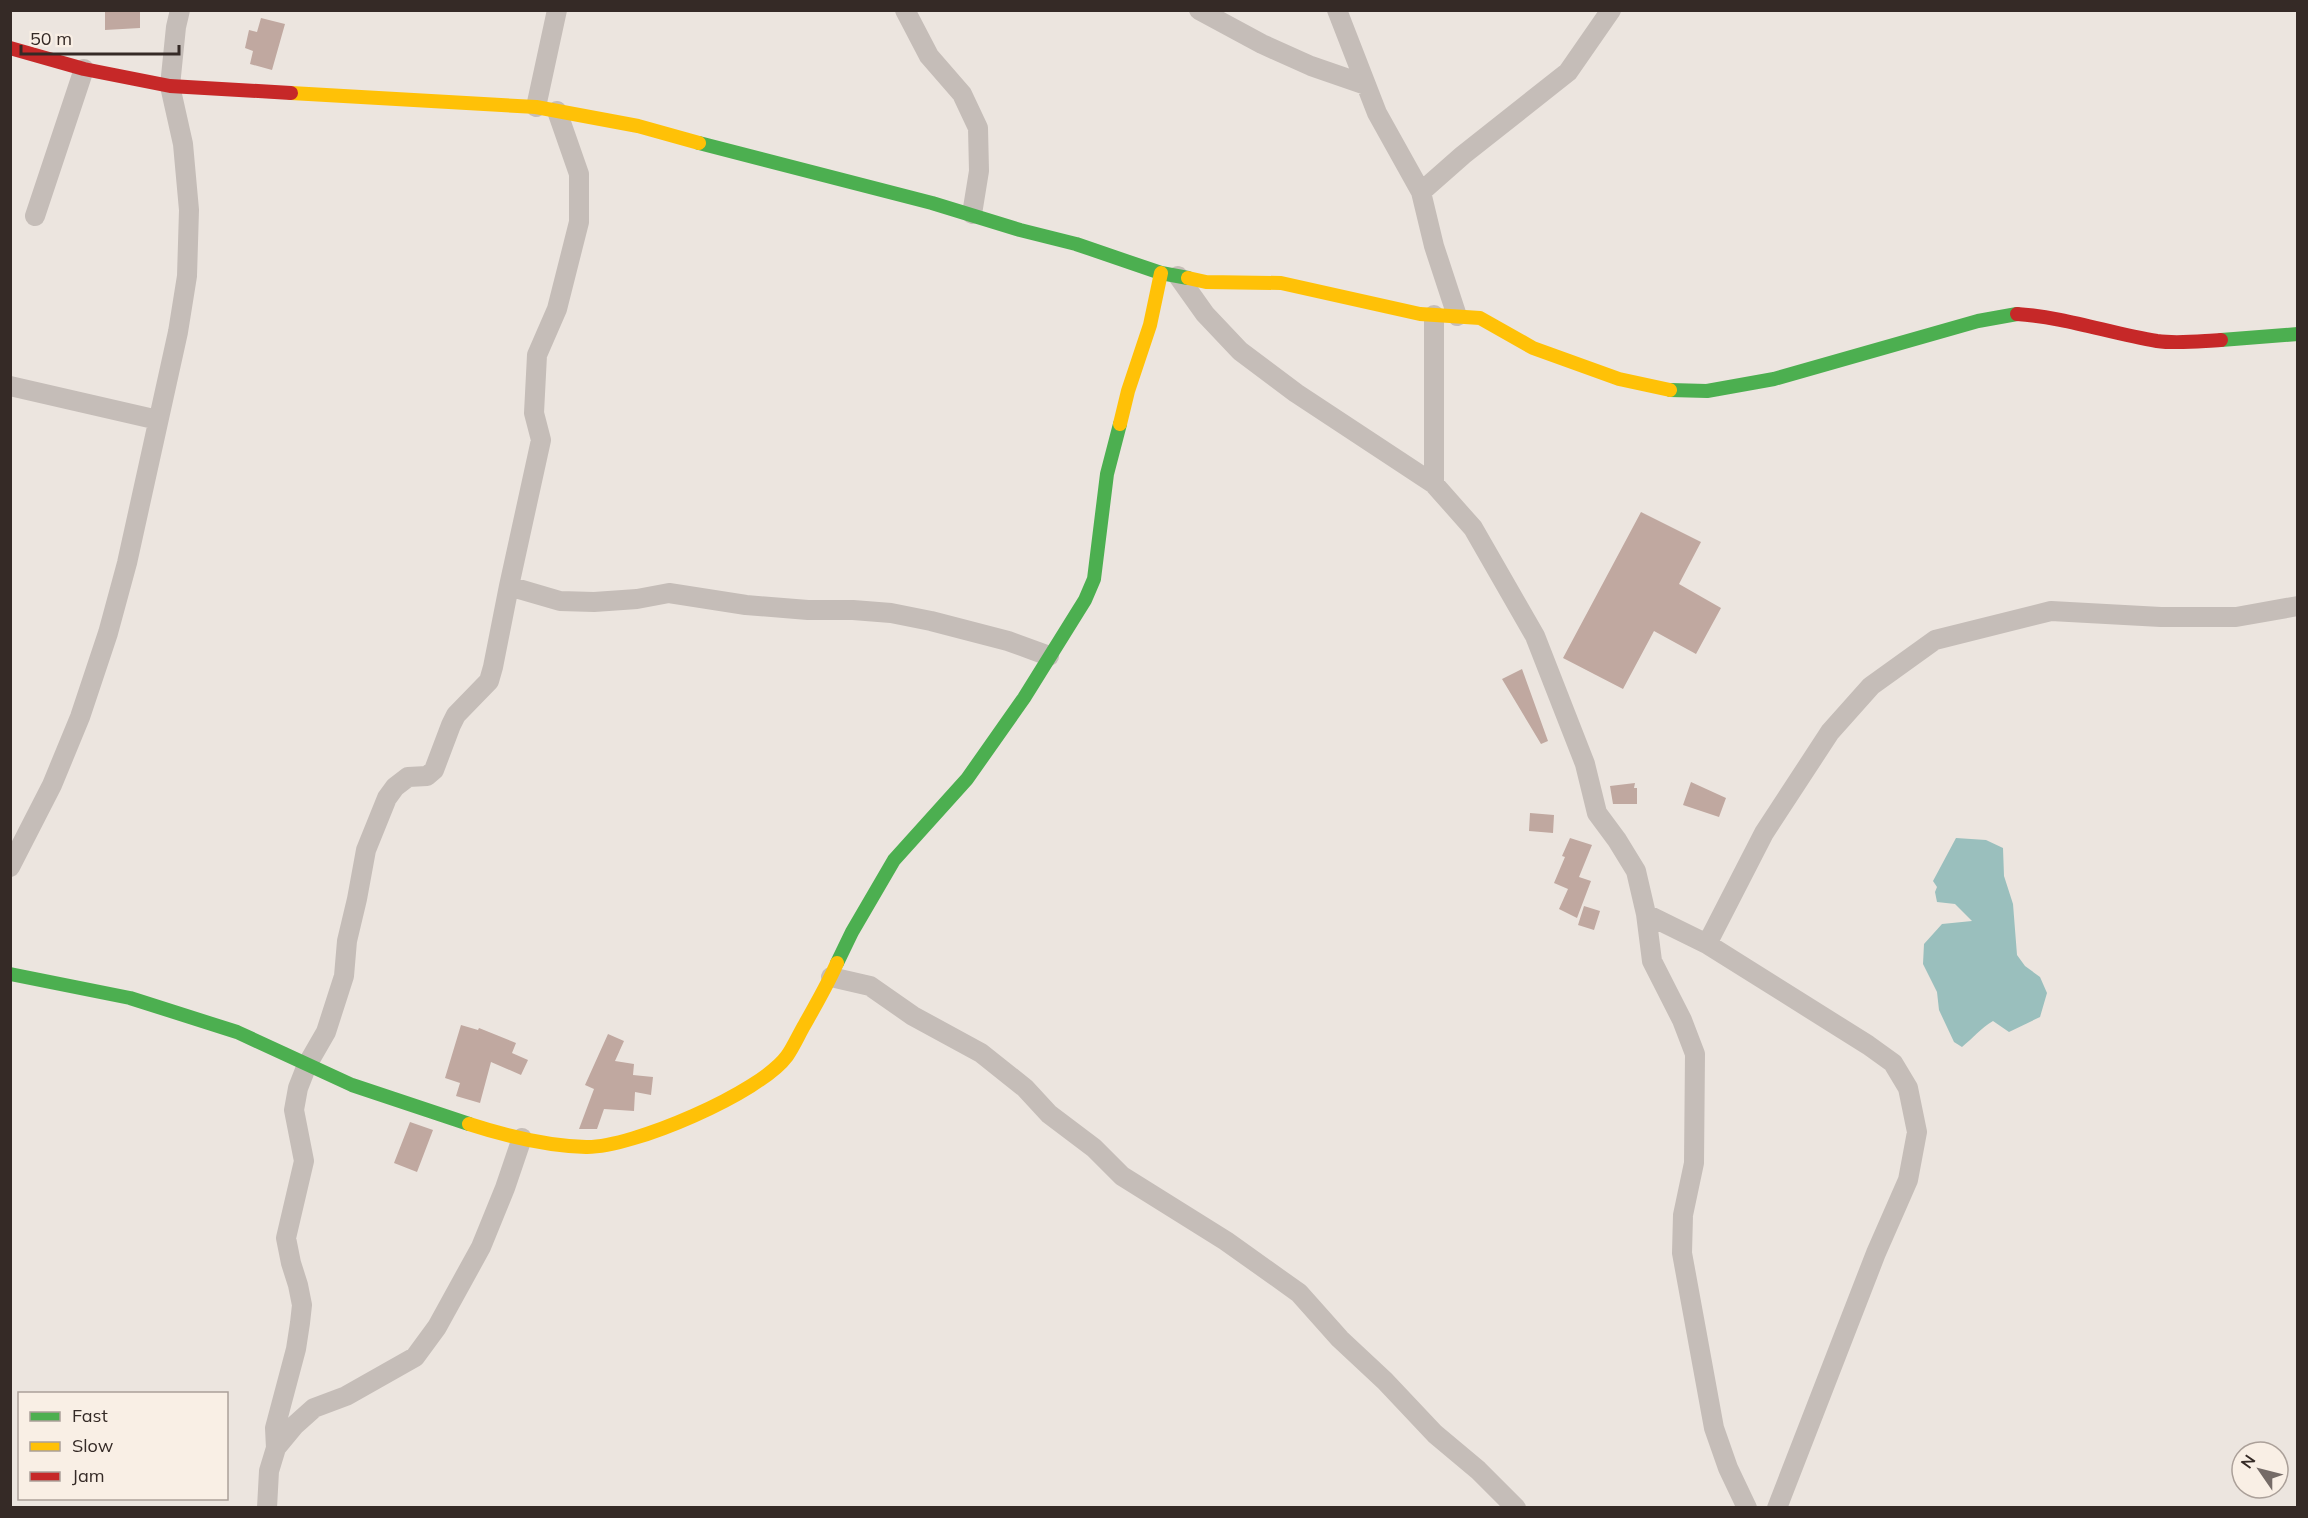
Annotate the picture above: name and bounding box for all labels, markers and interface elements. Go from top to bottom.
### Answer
scale bar [21,18,178,56]
text: 50 m [30,27,72,50]
legend [18,1392,228,1500]
text: Fast [72,1404,108,1427]
text: Slow [72,1434,114,1457]
north arrow [2230,1440,2290,1500]
text: N [2236,1451,2259,1472]
text: Jam [72,1464,105,1487]

